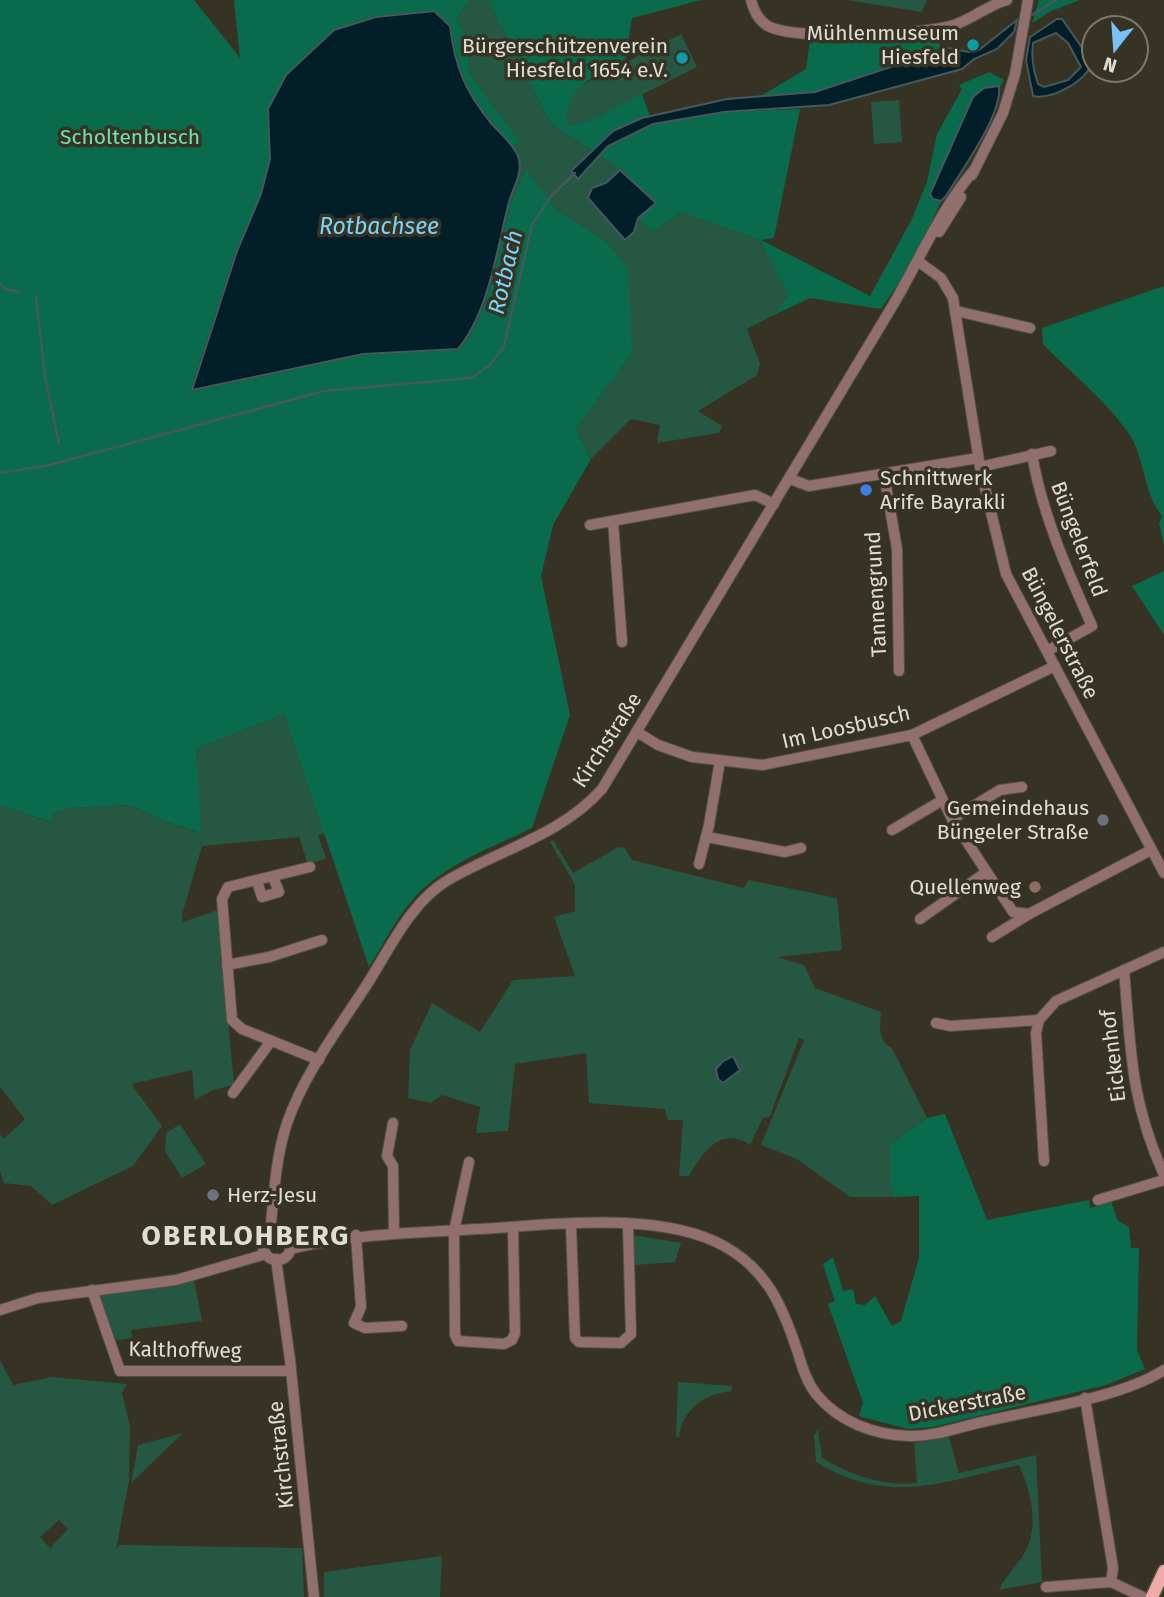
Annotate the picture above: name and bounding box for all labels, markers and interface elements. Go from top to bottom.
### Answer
north arrow [1080,14,1150,84]
place label: Mühlenmuseum Hiesfeld [807,20,959,70]
place label: Bürgerschützenverein Hiesfeld 1654 e.V. [462,33,668,83]
marker: Mühlenmuseum Hiesfeld [965,37,981,53]
marker: Bürgerschützenverein Hiesfeld 1654 e.V. [674,50,690,66]
text: N [1101,52,1120,78]
park label: Scholtenbusch [60,124,200,150]
water label: Rotbachsee [319,212,439,240]
water label: Rotbach [482,227,528,317]
place label: Schnittwerk Arife Bayrakli [880,465,1006,515]
street label: Büngelerfeld [1045,477,1113,601]
marker: Schnittwerk Arife Bayrakli [858,482,874,498]
street label: Tannengrund [860,531,892,657]
street label: Büngelerstraße [1016,563,1104,703]
street label: Kirchstraße [567,688,647,792]
street label: Im Loosbusch [779,700,913,754]
place label: Gemeindehaus Büngeler Straße [937,795,1089,845]
marker: Gemeindehaus Büngeler Straße [1095,812,1111,828]
place label: Quellenweg [909,874,1021,900]
marker: Quellenweg [1027,879,1043,895]
street label: Eickenhof [1094,1006,1132,1104]
place label: Herz-Jesu [227,1182,317,1208]
marker: Herz-Jesu [205,1187,221,1203]
district label: OBERLOHBERG [142,1219,350,1252]
street label: Kalthoffweg [128,1336,242,1364]
street label: Dickerstraße [906,1379,1028,1427]
street label: Kirchstraße [262,1400,300,1510]

